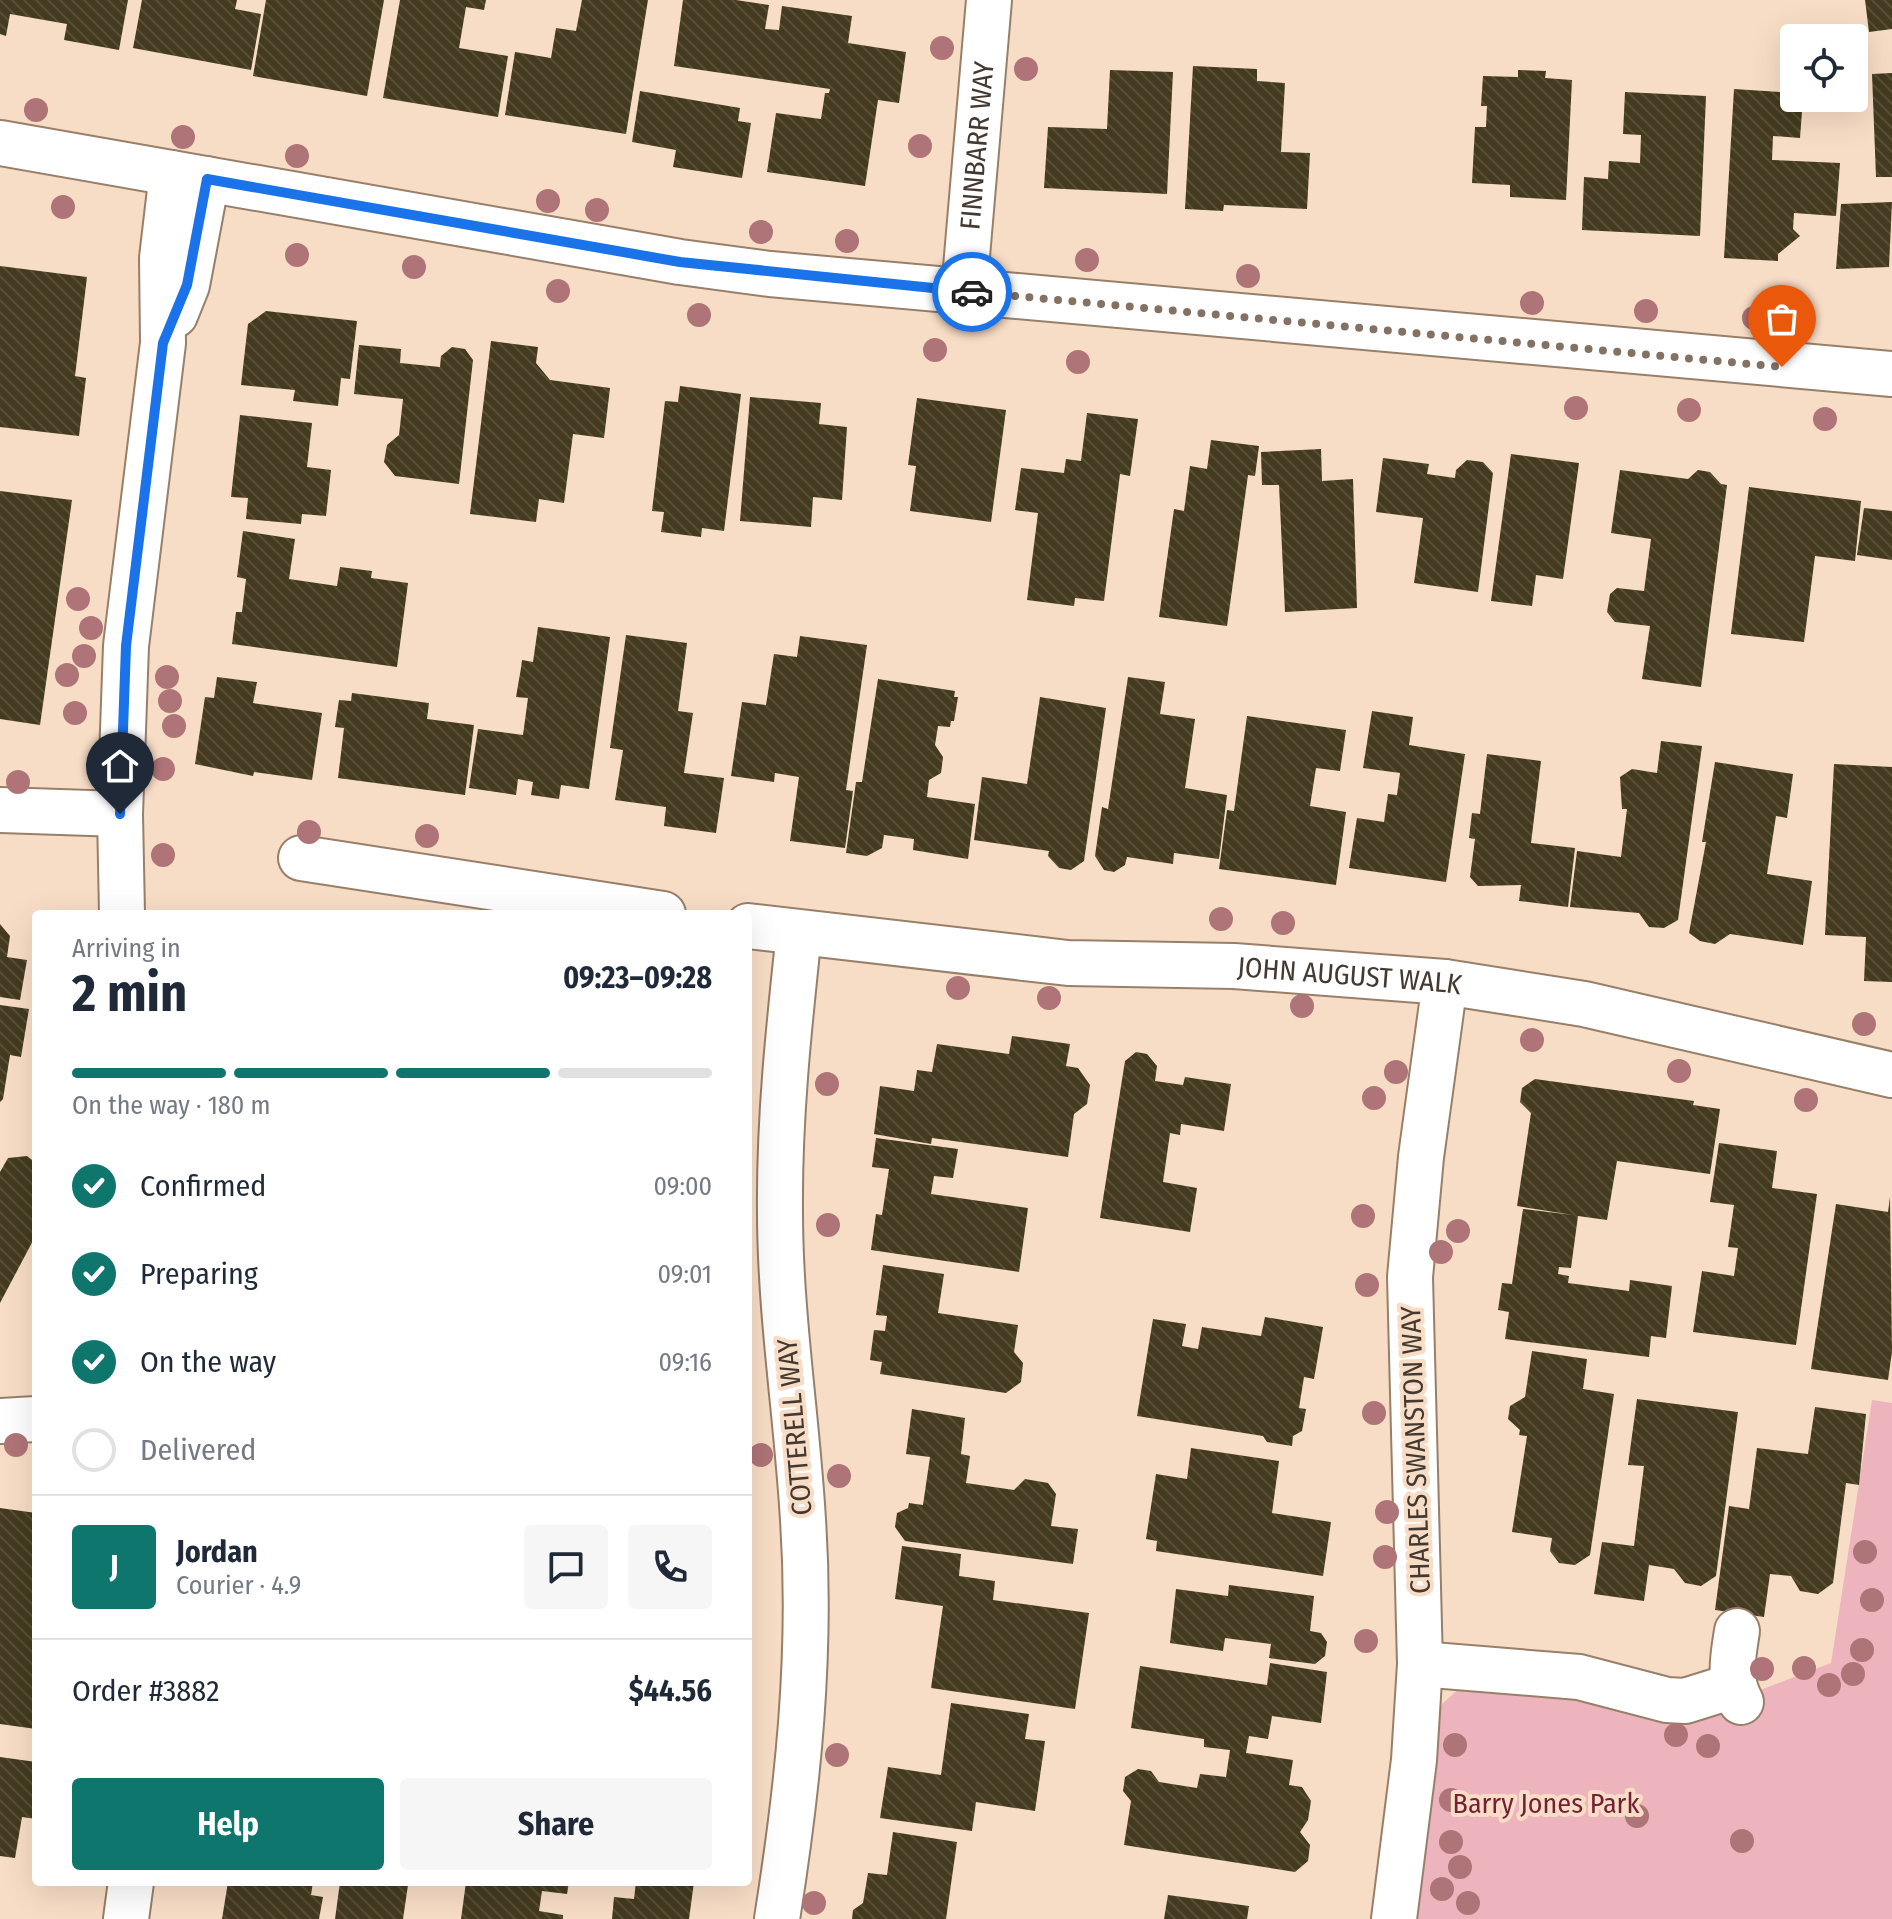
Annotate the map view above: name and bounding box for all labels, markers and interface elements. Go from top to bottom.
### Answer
map controls [1780,24,1868,112]
button: locate [1780,24,1868,112]
street label: FINNBARR WAY [953,60,1001,231]
courier [932,252,1012,332]
icon: car [950,270,994,314]
pin [1748,285,1816,367]
icon: bag [1760,297,1804,341]
pin [86,732,154,814]
icon: home [98,744,142,788]
text: Arriving in [72,933,181,964]
street label: JOHN AUGUST WALK [1236,950,1464,1001]
text: 09:23–09:28 [563,960,712,996]
text: 2 min [72,962,187,1025]
text: On the way · 180 m [72,1090,270,1121]
icon: check [72,1164,116,1208]
text: Confirmed [140,1168,266,1204]
text: 09:00 [653,1171,712,1202]
icon: check [72,1252,116,1296]
text: Preparing [140,1256,258,1292]
text: 09:01 [657,1259,712,1290]
street label: CHARLES SWANSTON WAY [1394,1305,1437,1594]
street label: COTTERELL WAY [770,1337,819,1517]
icon: check [72,1340,116,1384]
text: On the way [140,1344,276,1380]
text: 09:16 [659,1347,712,1378]
text: Delivered [140,1432,256,1468]
button: chat [524,1525,608,1609]
button: phone [628,1525,712,1609]
text: Jordan [176,1534,258,1570]
text: J [110,1549,118,1585]
text: Courier · 4.9 [176,1570,301,1601]
text: Order #3882 [72,1673,219,1709]
text: $44.56 [629,1673,712,1709]
button: Help [72,1778,384,1870]
button: Share [400,1778,712,1870]
park label: Barry Jones Park [1453,1787,1640,1820]

